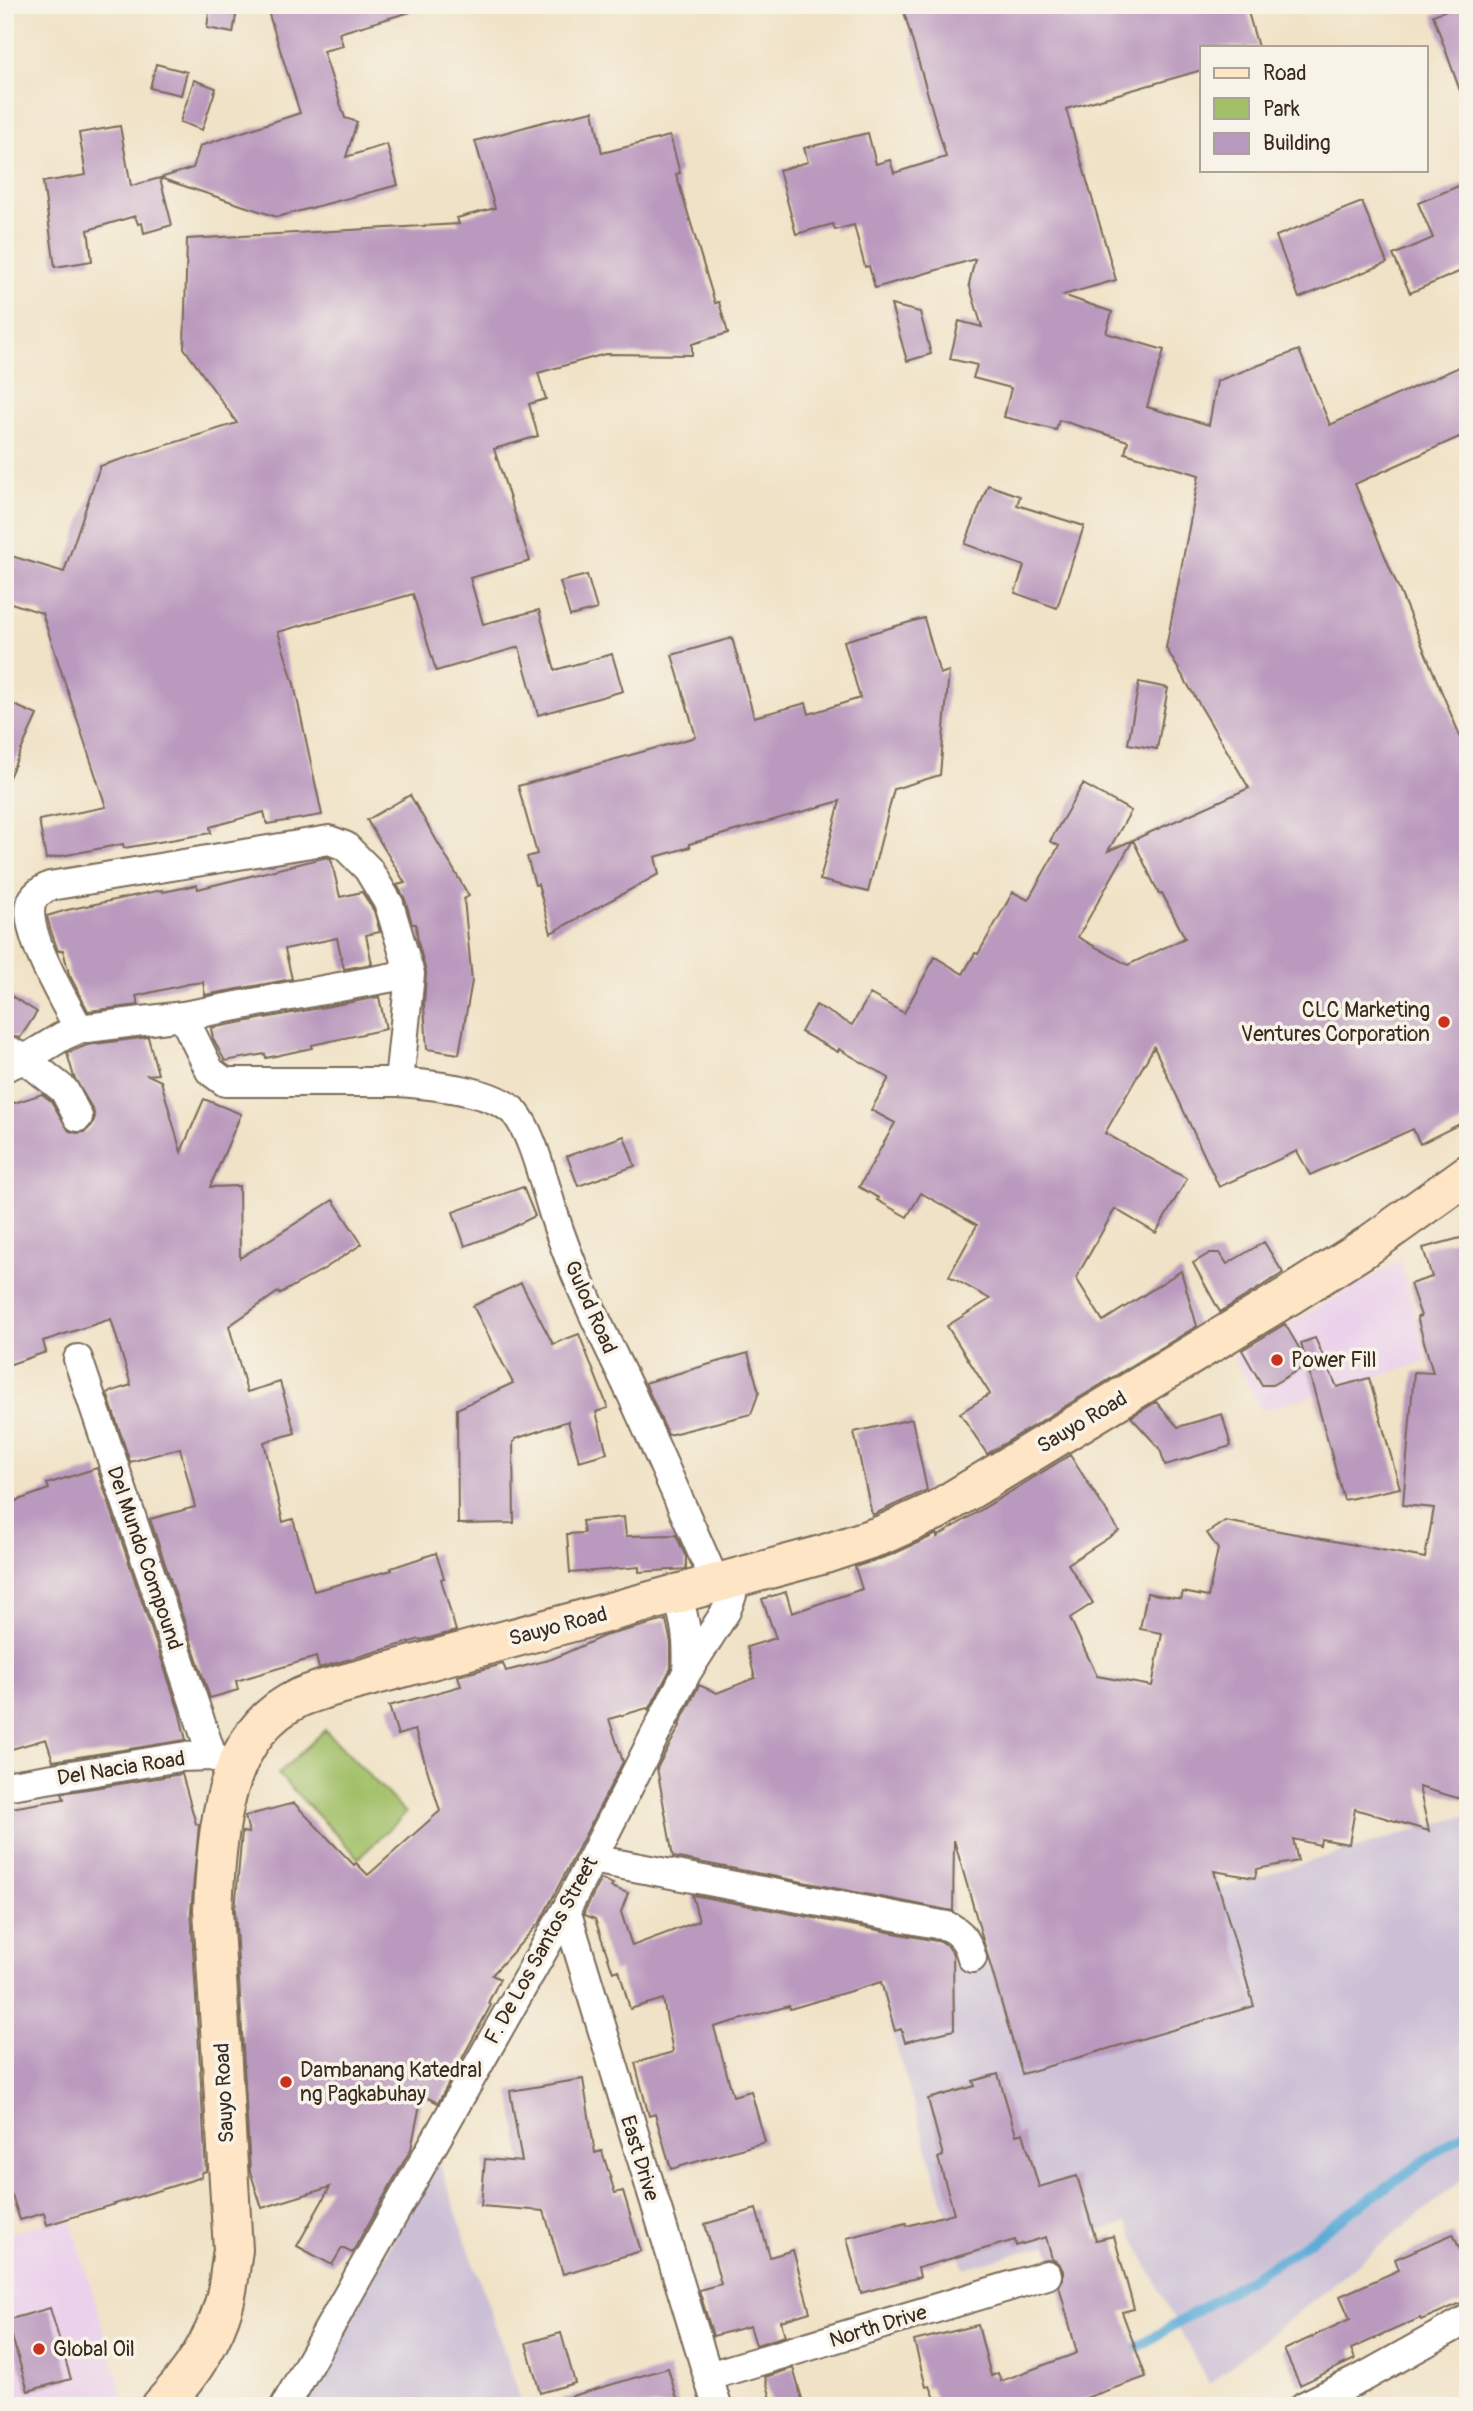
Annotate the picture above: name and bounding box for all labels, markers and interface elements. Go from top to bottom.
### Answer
legend [1200,46,1428,172]
text: Road [1263,60,1307,87]
text: Park [1263,96,1300,123]
text: Building [1263,130,1330,157]
place label: CLC Marketing Ventures Corporation [1241,997,1430,1048]
marker: CLC Marketing Ventures Corporation [1436,1014,1452,1030]
street label: Gulod Road [558,1256,623,1358]
place label: Power Fill [1291,1347,1377,1374]
marker: Power Fill [1269,1352,1285,1368]
street label: Sauyo Road [1032,1385,1132,1460]
street label: Del Mundo Compound [100,1463,189,1654]
street label: Sauyo Road [506,1600,610,1653]
street label: Del Nacia Road [55,1745,187,1792]
street label: F. De Los Santos Street [479,1851,605,2049]
street label: Sauyo Road [208,2042,241,2144]
place label: Dambanang Katedral ng Pagkabuhay [300,2057,482,2108]
marker: Dambanang Katedral ng Pagkabuhay [278,2074,294,2090]
street label: East Drive [614,2112,665,2205]
street label: North Drive [826,2299,931,2354]
place label: Global Oil [53,2336,135,2363]
marker: Global Oil [31,2341,47,2357]

